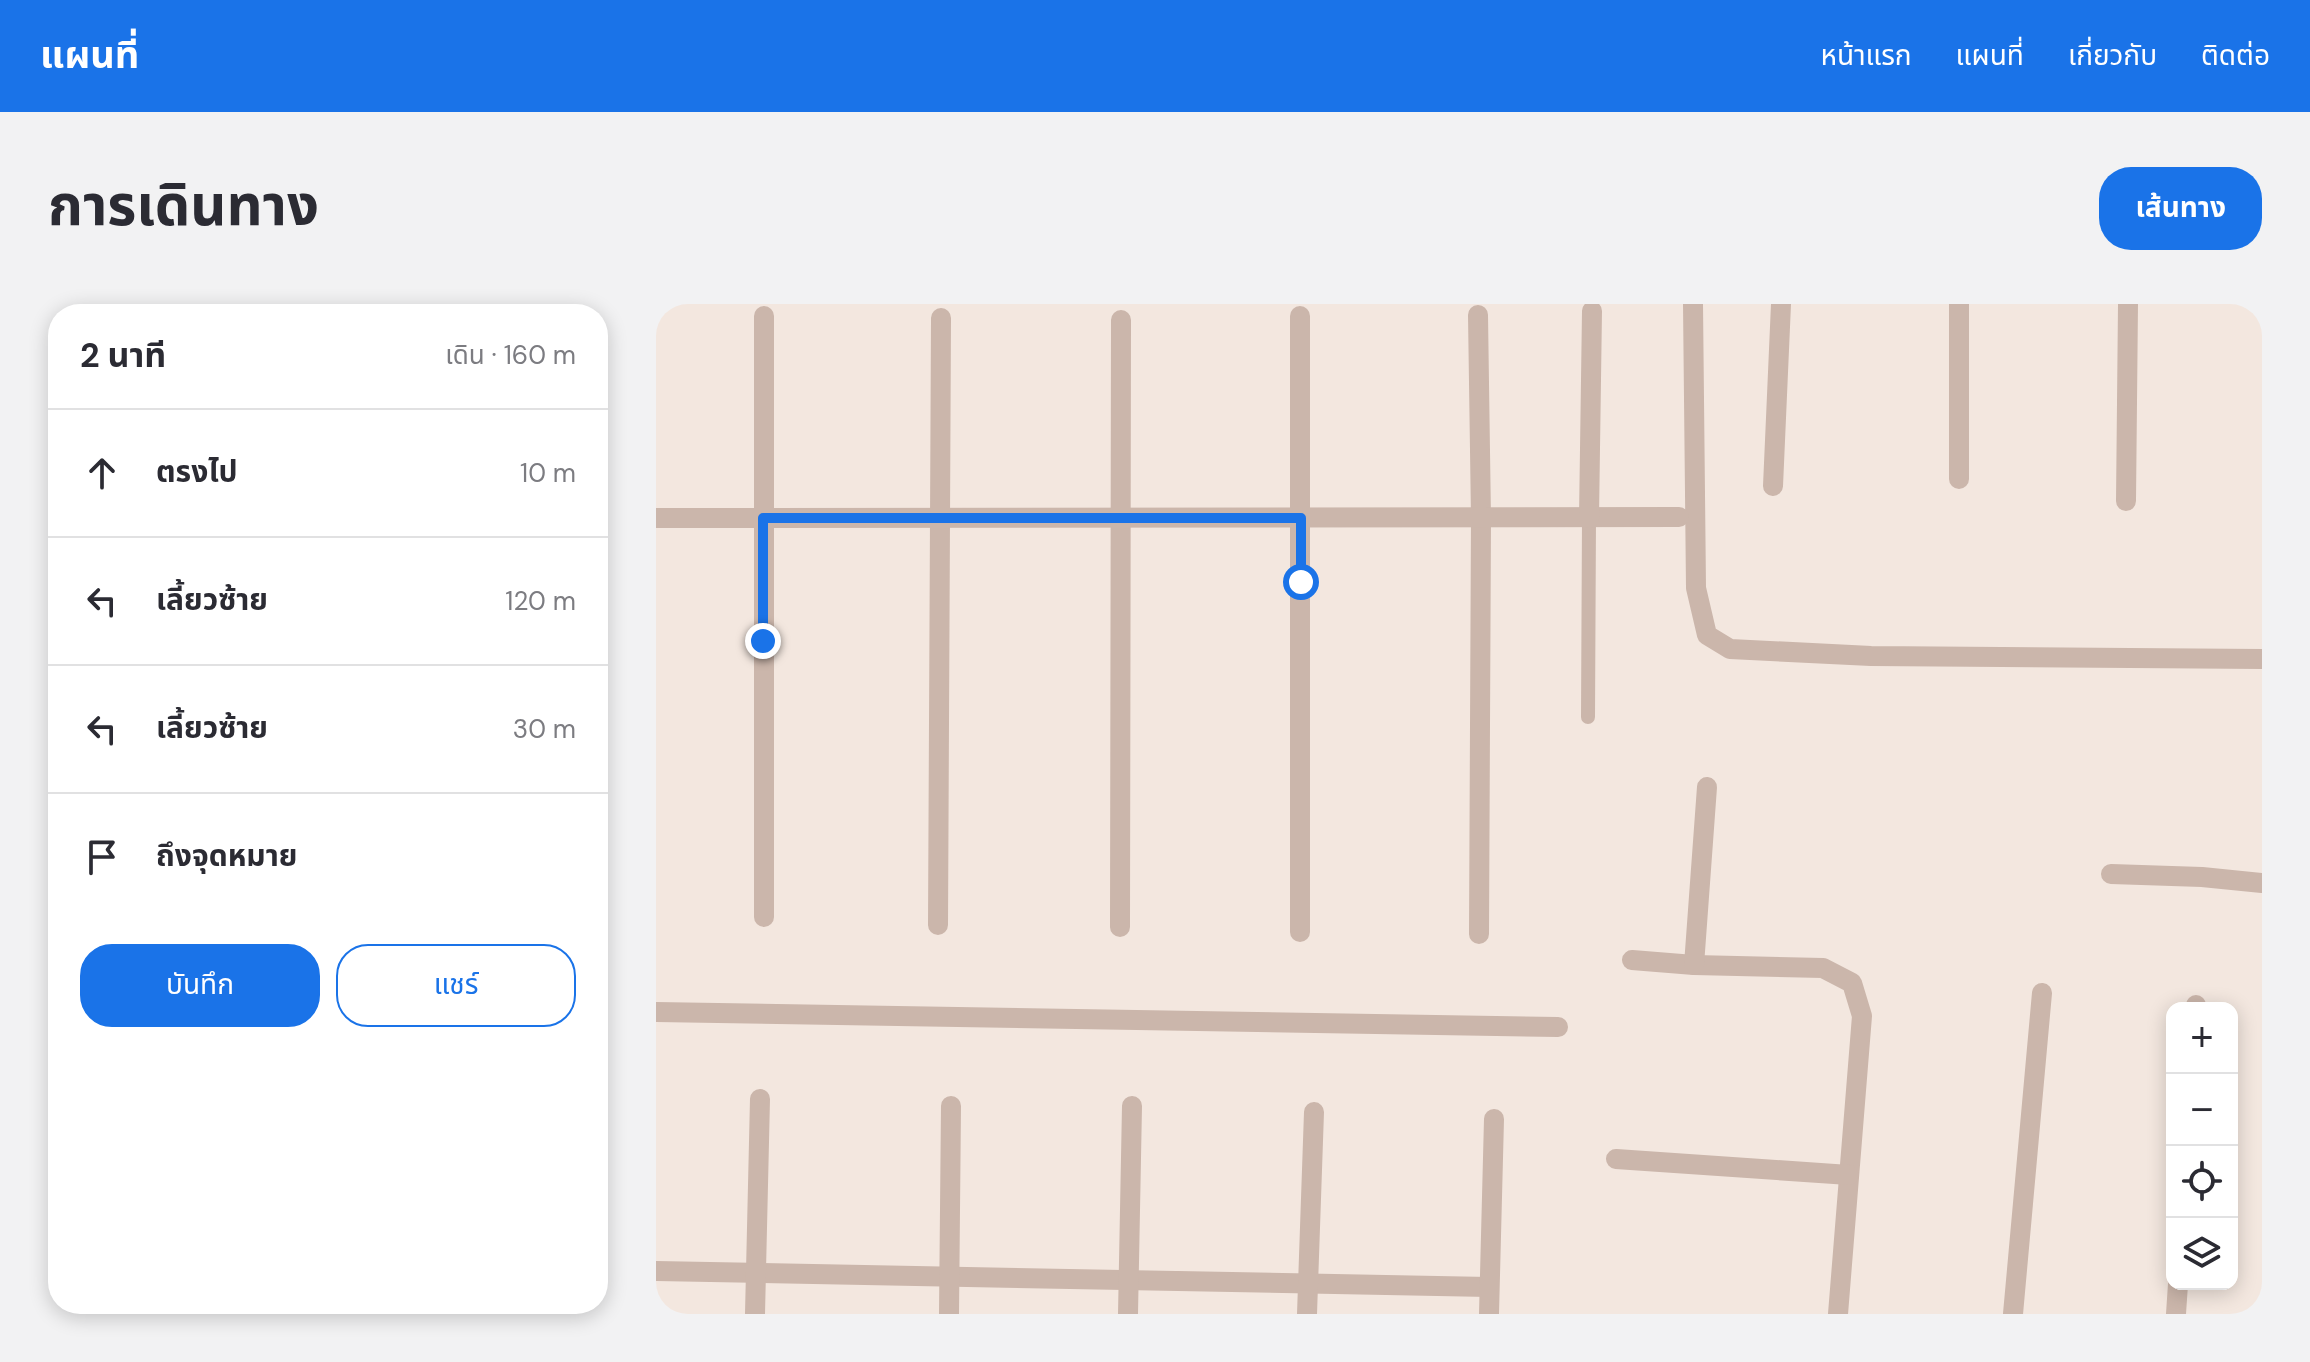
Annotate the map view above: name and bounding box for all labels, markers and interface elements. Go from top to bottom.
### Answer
text: แผนที่ [40,30,139,80]
text: หน้าแรก [1821,37,1912,74]
text: แผนที่ [1956,37,2024,74]
text: เกี่ยวกับ [2068,37,2157,74]
text: ติดต่อ [2201,37,2270,74]
button: เส้นทาง [2099,167,2262,250]
text: การเดินทาง [48,169,319,242]
text: 2 นาที [80,333,166,378]
text: เดิน · 160 m [445,338,576,372]
icon: ahead [80,451,124,495]
text: ตรงไป [156,452,238,491]
text: 10 m [520,456,576,490]
route start [1283,564,1319,600]
icon: left [80,579,124,623]
text: เลี้ยวซ้าย [156,580,268,619]
text: 120 m [505,584,576,618]
route end [745,623,781,659]
icon: left [80,707,124,751]
text: เลี้ยวซ้าย [156,708,268,747]
text: 30 m [513,712,576,746]
icon: arrive [80,835,124,879]
text: ถึงจุดหมาย [156,836,297,875]
button: บันทึก [80,944,320,1027]
button: แชร์ [336,944,576,1027]
map controls [2166,1002,2238,1290]
button: + [2166,1002,2238,1074]
button: − [2166,1074,2238,1146]
button: locate [2166,1146,2238,1218]
button: layers [2166,1218,2238,1290]

